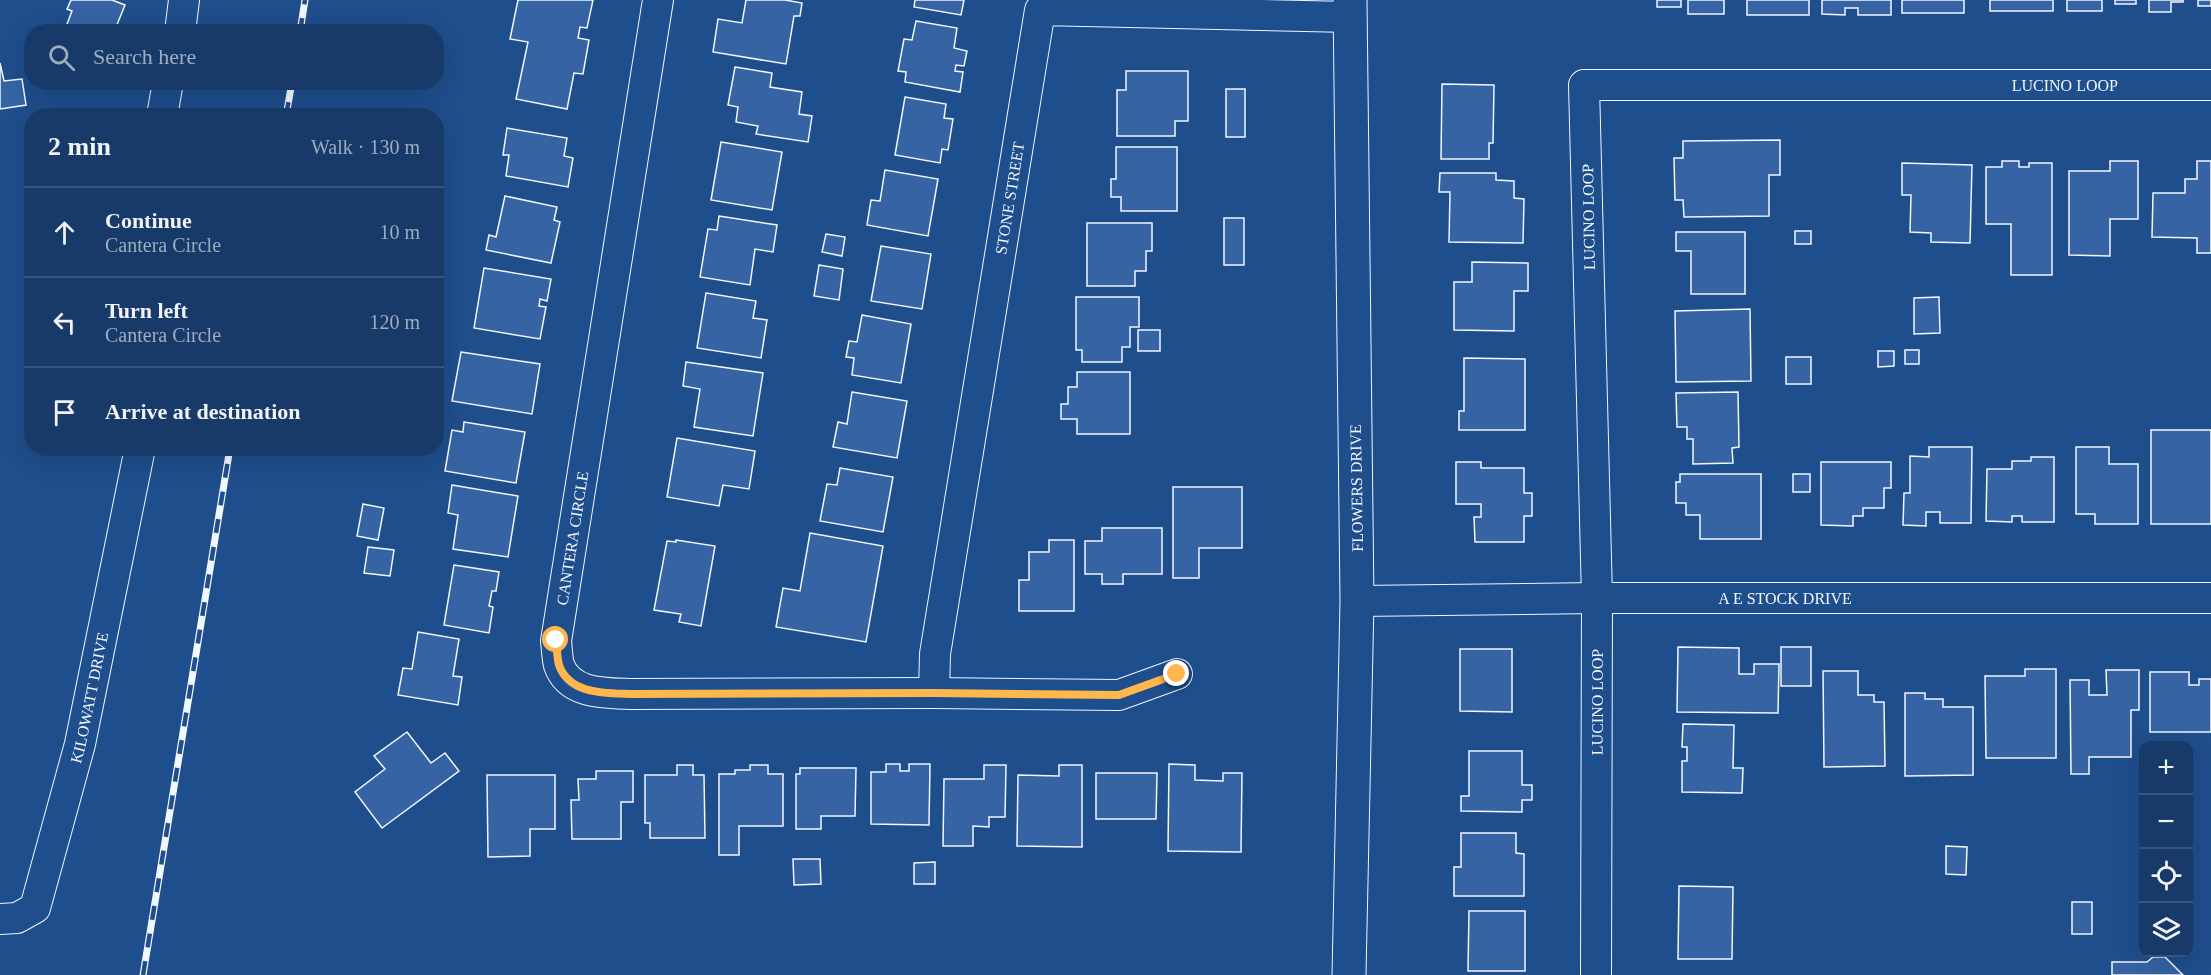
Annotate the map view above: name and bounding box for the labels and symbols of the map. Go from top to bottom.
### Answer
street label: LUCINO LOOP [2012,77,2118,94]
street label: STONE STREET [992,140,1027,256]
street label: LUCINO LOOP [1579,164,1598,270]
street label: FLOWERS DRIVE [1347,424,1366,552]
street label: CANTERA CIRCLE [553,470,591,606]
street label: A E STOCK DRIVE [1718,590,1852,607]
route start [542,626,568,652]
street label: KILOWATT DRIVE [67,631,111,765]
street label: LUCINO LOOP [1589,649,1606,755]
route end [1163,660,1189,686]

